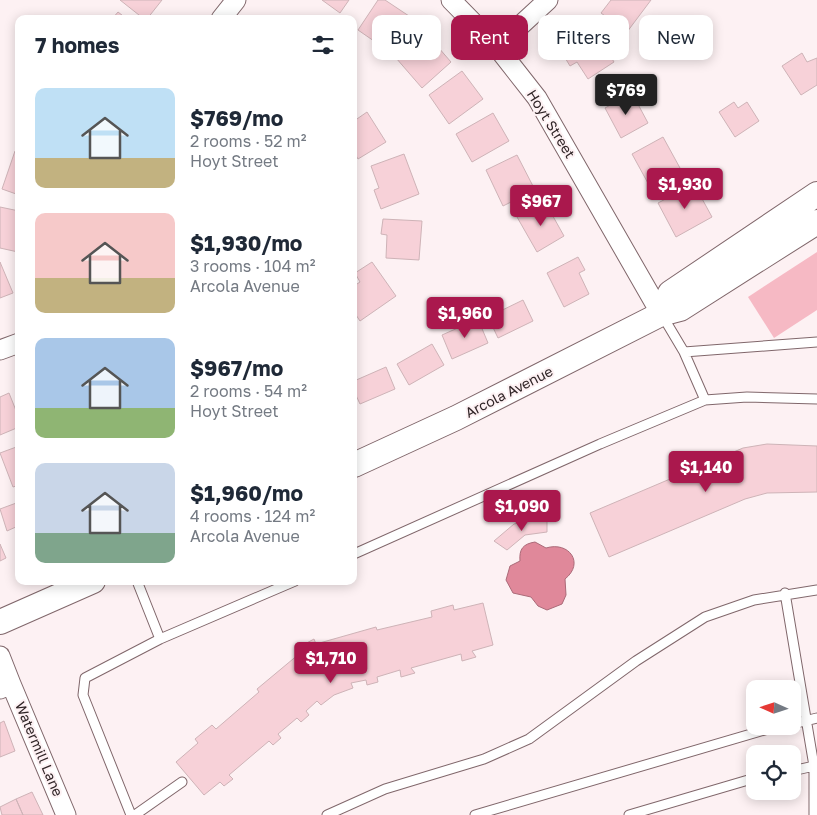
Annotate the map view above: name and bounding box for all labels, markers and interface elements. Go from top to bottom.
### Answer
chip: Buy [372,15,441,60]
chip: Rent [451,15,528,60]
chip: Filters [538,15,629,60]
chip: New [639,15,713,60]
icon: filters [309,31,337,59]
text: 7 homes [35,32,120,58]
pin: $769 [596,74,656,116]
text: $769 [606,80,646,100]
street label: Hoyt Street [524,86,579,161]
text: $769/mo [190,105,283,131]
icon: home [75,108,135,168]
text: 2 rooms · 52 m² [190,131,306,151]
text: Hoyt Street [190,151,279,171]
pin: $1,930 [644,168,726,210]
text: $1,930 [658,174,712,194]
pin: $967 [511,184,571,227]
text: $967 [521,191,561,211]
text: $1,930/mo [190,230,302,256]
icon: home [75,233,135,293]
text: 3 rooms · 104 m² [190,256,315,276]
text: Arcola Avenue [190,276,300,296]
pin: $1,960 [424,296,506,339]
text: $1,960 [438,303,492,323]
text: $967/mo [190,355,283,381]
icon: home [75,358,135,418]
street label: Arcola Avenue [462,362,555,421]
text: 2 rooms · 54 m² [190,381,307,401]
text: Hoyt Street [190,401,279,421]
pin: $1,140 [665,450,747,493]
text: $1,140 [680,457,732,477]
text: $1,960/mo [190,480,303,506]
icon: home [75,483,135,543]
pin: $1,090 [481,490,563,532]
text: $1,090 [494,496,550,516]
text: 4 rooms · 124 m² [190,506,315,526]
text: Arcola Avenue [190,526,300,546]
pin: $1,710 [290,642,372,684]
text: $1,710 [305,648,357,668]
north arrow [746,680,801,735]
map controls [746,680,801,800]
street label: Watermill Lane [12,699,67,799]
button: locate [746,745,801,800]

